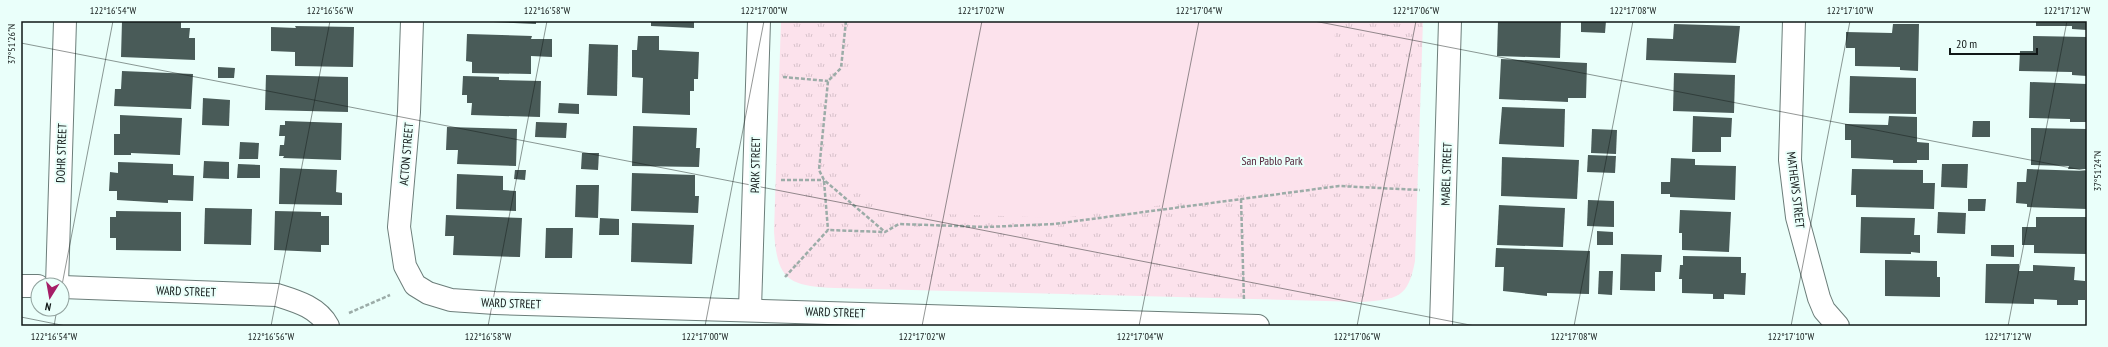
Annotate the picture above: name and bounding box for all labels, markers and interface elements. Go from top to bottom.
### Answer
text: 122°16'54"W [90,4,137,17]
text: 122°16'56"W [307,4,354,17]
text: 122°16'58"W [524,4,571,17]
text: 122°17'00"W [741,4,788,17]
text: 122°17'02"W [958,4,1005,17]
text: 122°17'04"W [1176,4,1223,17]
text: 122°17'06"W [1393,4,1440,17]
text: 122°17'08"W [1610,4,1657,17]
text: 122°17'10"W [1827,4,1874,17]
text: 122°17'12"W [2044,4,2091,17]
text: 37°51'26"N [5,24,18,64]
scale bar [1950,30,2037,56]
text: 20 m [1956,36,1977,51]
street label: ACTON STREET [396,121,416,186]
street label: DOHR STREET [52,122,70,183]
street label: PARK STREET [747,136,763,193]
street label: MABEL STREET [1437,142,1455,206]
street label: MATHEWS STREET [1784,151,1808,230]
text: 37°51'24"N [2091,151,2104,191]
park label: San Pablo Park [1241,153,1303,168]
north arrow [30,277,70,317]
street label: WARD STREET [156,282,217,300]
street label: WARD STREET [481,294,542,312]
text: N [44,299,52,314]
street label: WARD STREET [805,303,866,321]
text: 122°16'54"W [31,330,78,343]
text: 122°16'56"W [248,330,295,343]
text: 122°16'58"W [465,330,512,343]
text: 122°17'00"W [682,330,729,343]
text: 122°17'02"W [899,330,946,343]
text: 122°17'04"W [1117,330,1164,343]
text: 122°17'06"W [1334,330,1381,343]
text: 122°17'08"W [1551,330,1598,343]
text: 122°17'10"W [1768,330,1815,343]
text: 122°17'12"W [1985,330,2032,343]

